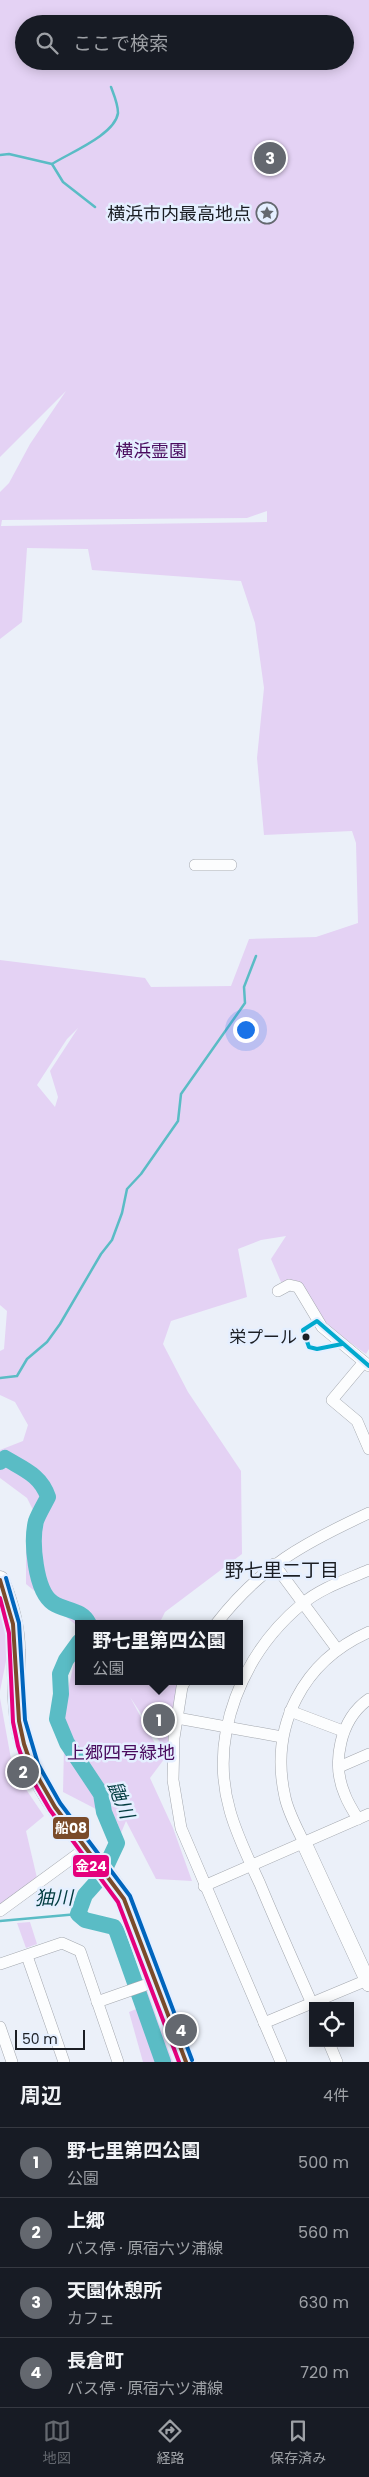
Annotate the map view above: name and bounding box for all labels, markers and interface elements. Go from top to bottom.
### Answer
search box [15,15,354,70]
icon: search [33,29,61,57]
text: ここで検索 [73,30,168,57]
pin: 3 [254,139,286,177]
place label: 横浜市内最高地点 [107,201,251,226]
place icon: 横浜市内最高地点 [255,201,279,225]
park label: 横浜霊園 [115,438,187,463]
your location [233,1017,259,1043]
place label: 栄プール [229,1325,297,1349]
marker: 栄プール [301,1332,311,1342]
district label: 野七里二丁目 [225,1557,339,1584]
popup [75,1620,243,1685]
text: 野七里第四公園 [92,1627,226,1654]
text: 公園 [92,1657,125,1680]
pin: 1 [143,1701,175,1739]
park label: 上郷四号緑地 [67,1740,175,1765]
pin: 2 [7,1753,39,1791]
water label: 鼬川 [101,1777,141,1825]
line badge: 船08 [52,1816,90,1840]
text: 船08 [55,1818,87,1838]
line badge: 金24 [72,1854,110,1878]
text: 金24 [75,1856,107,1876]
water label: 㹨川 [35,1884,75,1912]
map controls [309,2002,354,2047]
button: locate [309,2002,354,2047]
pin: 4 [165,2011,197,2049]
scale bar [15,2027,85,2050]
text: 50 m [22,2029,58,2049]
text: 周辺 [20,2081,62,2110]
text: 4件 [323,2084,349,2107]
text: 野七里第四公園 [67,2137,200,2164]
text: 1 [33,2151,39,2174]
text: 500 m [298,2151,349,2174]
text: 公園 [67,2167,99,2190]
text: 上郷 [67,2207,105,2234]
text: 2 [31,2221,41,2244]
text: 560 m [298,2221,349,2244]
text: バス停 · 原宿六ツ浦線 [67,2237,223,2260]
text: 天園休憩所 [67,2277,162,2304]
text: 3 [31,2291,41,2314]
text: 630 m [299,2291,349,2314]
text: カフェ [67,2307,115,2330]
text: 長倉町 [67,2347,124,2374]
text: 4 [31,2361,41,2384]
text: 720 m [300,2361,349,2384]
text: バス停 · 原宿六ツ浦線 [67,2377,223,2400]
tab: 地図 [43,2417,71,2469]
tab: 経路 [156,2417,184,2469]
tab: 保存済み [270,2417,326,2469]

